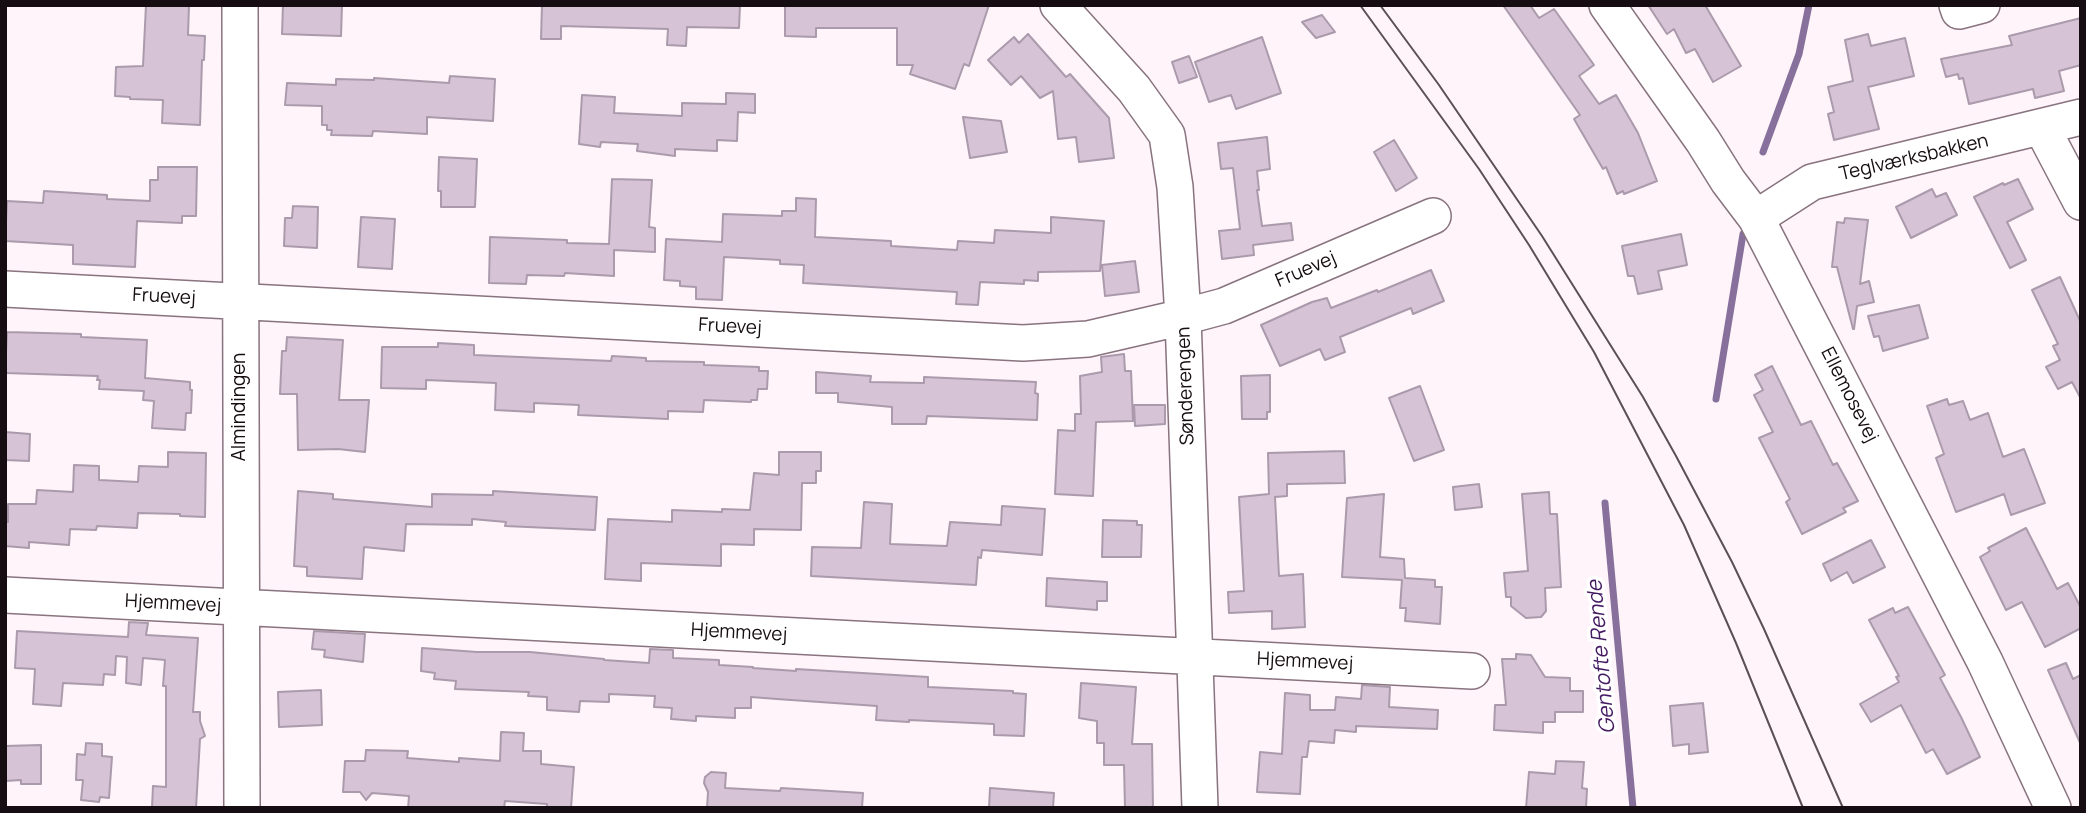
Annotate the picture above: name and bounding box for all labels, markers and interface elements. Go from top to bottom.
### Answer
street label: Teglværksbakken [1837,130,1991,186]
street label: Fruevej [1272,247,1340,293]
street label: Fruevej [132,284,196,310]
street label: Fruevej [698,314,762,340]
street label: Sønderengen [1173,326,1199,446]
street label: Ellemosevej [1815,344,1883,446]
street label: Almindingen [229,353,251,461]
water label: Gentofte Rende [1583,579,1621,735]
street label: Hjemmevej [124,590,222,618]
street label: Hjemmevej [690,619,788,647]
street label: Hjemmevej [1256,648,1354,676]

